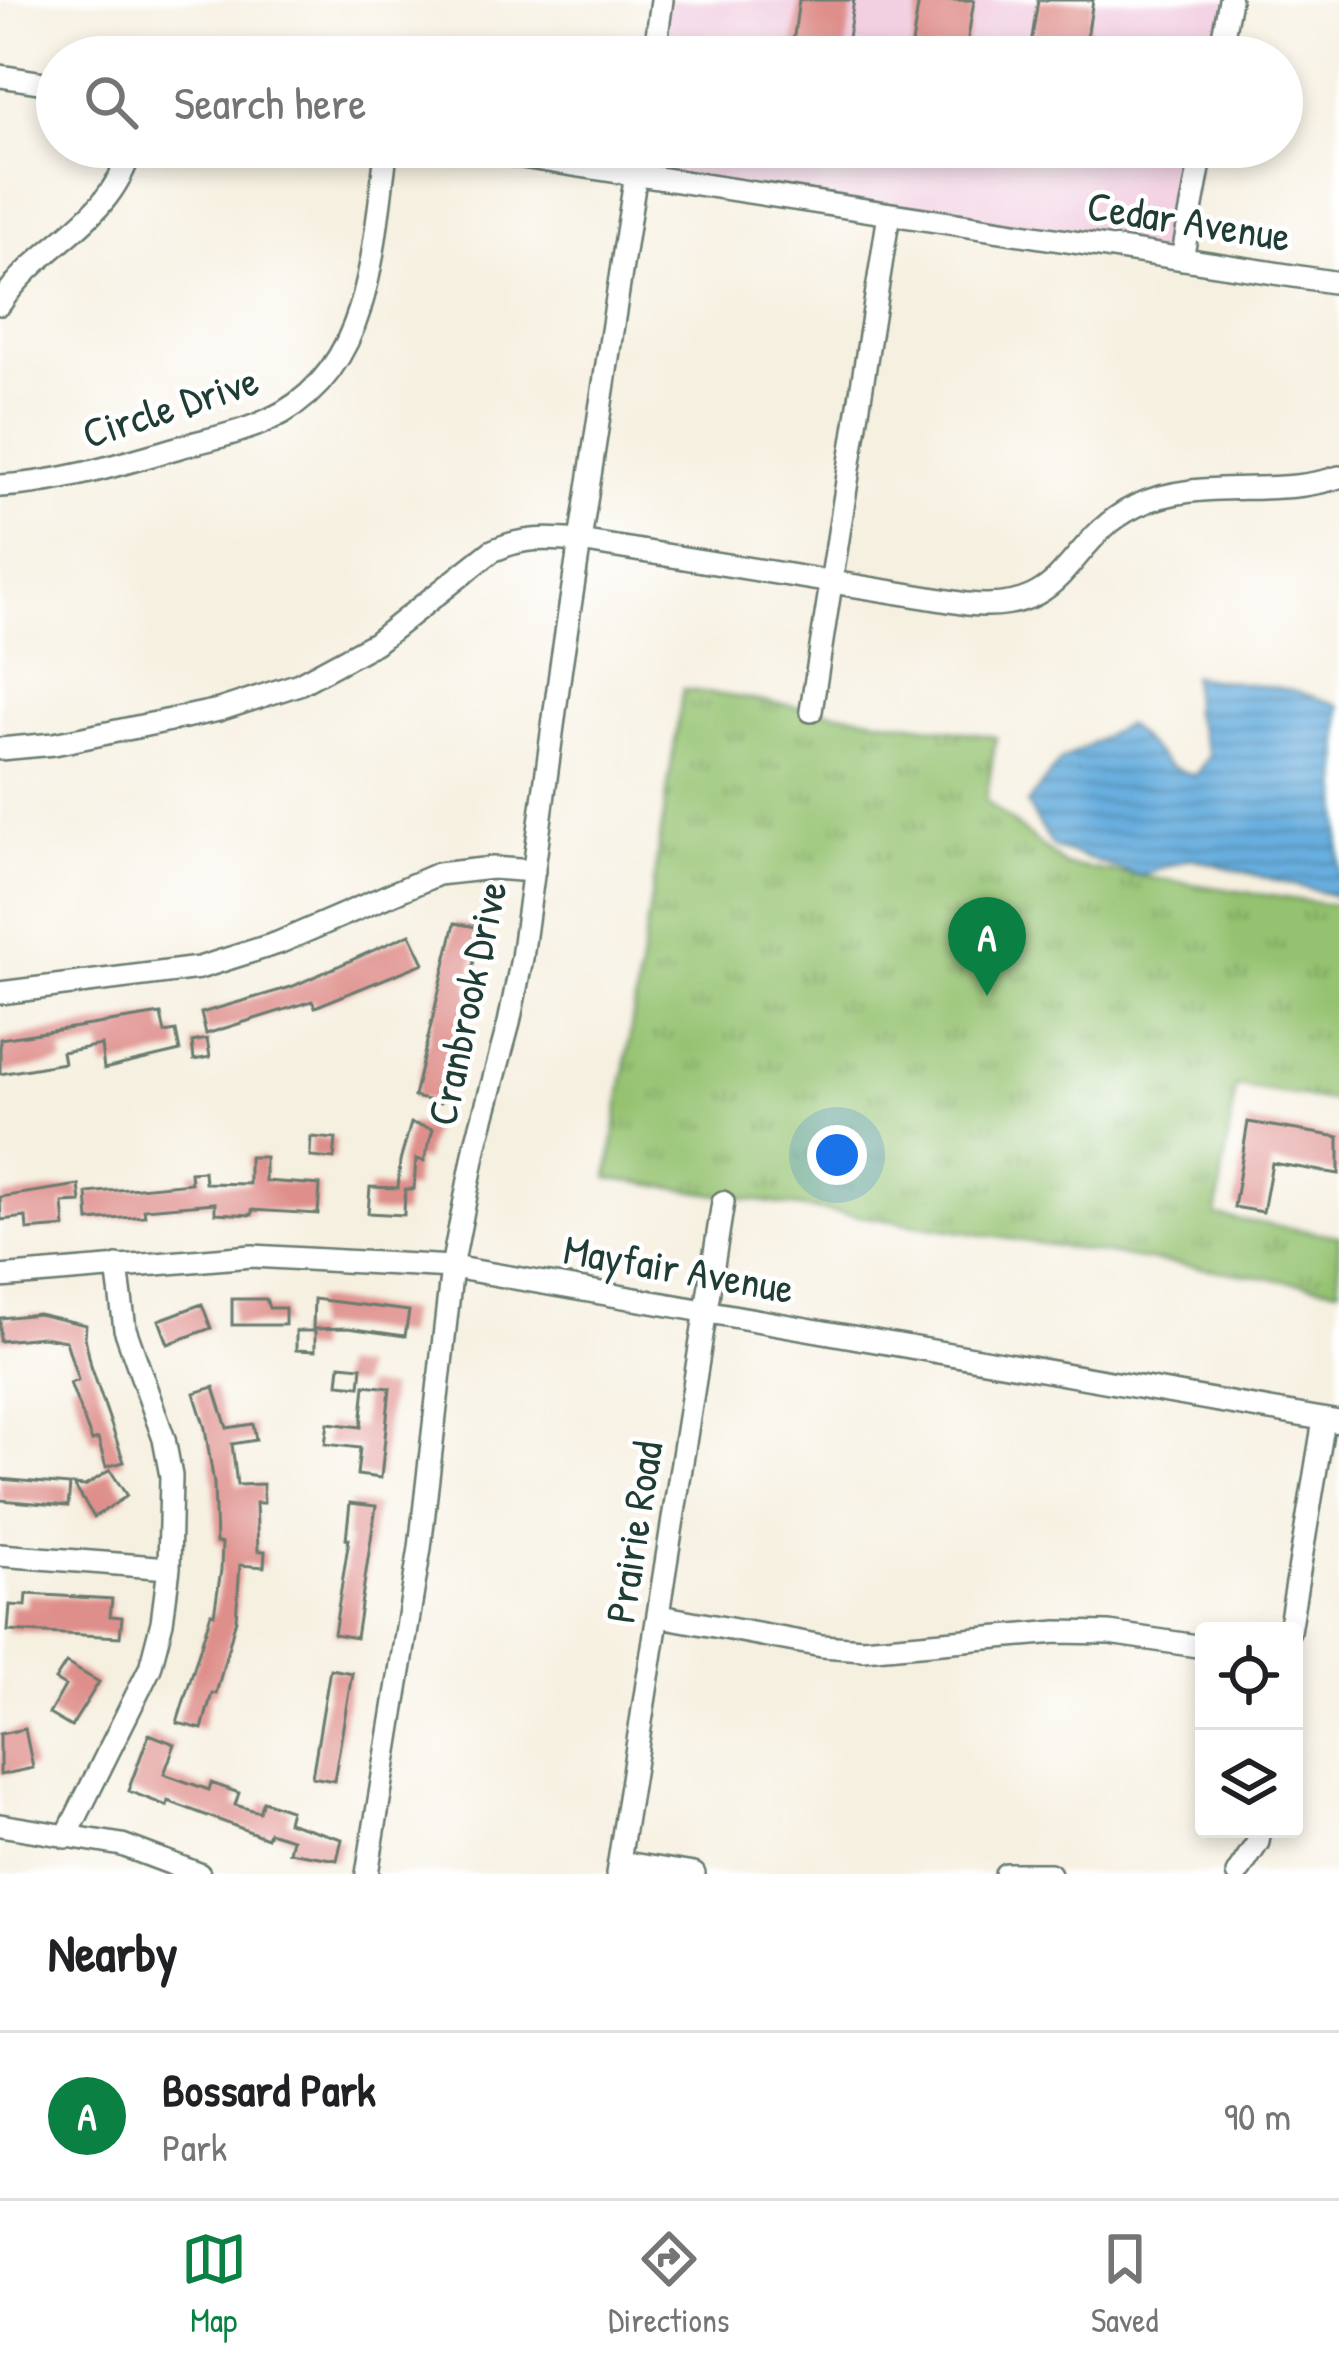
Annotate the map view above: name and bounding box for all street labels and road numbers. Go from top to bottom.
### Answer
street label: Cedar Avenue [1083,176,1295,264]
street label: Circle Drive [75,351,265,461]
street label: Cranbrook Drive [412,876,520,1130]
street label: Mayfair Avenue [560,1220,798,1316]
street label: Prairie Road [591,1437,675,1627]

